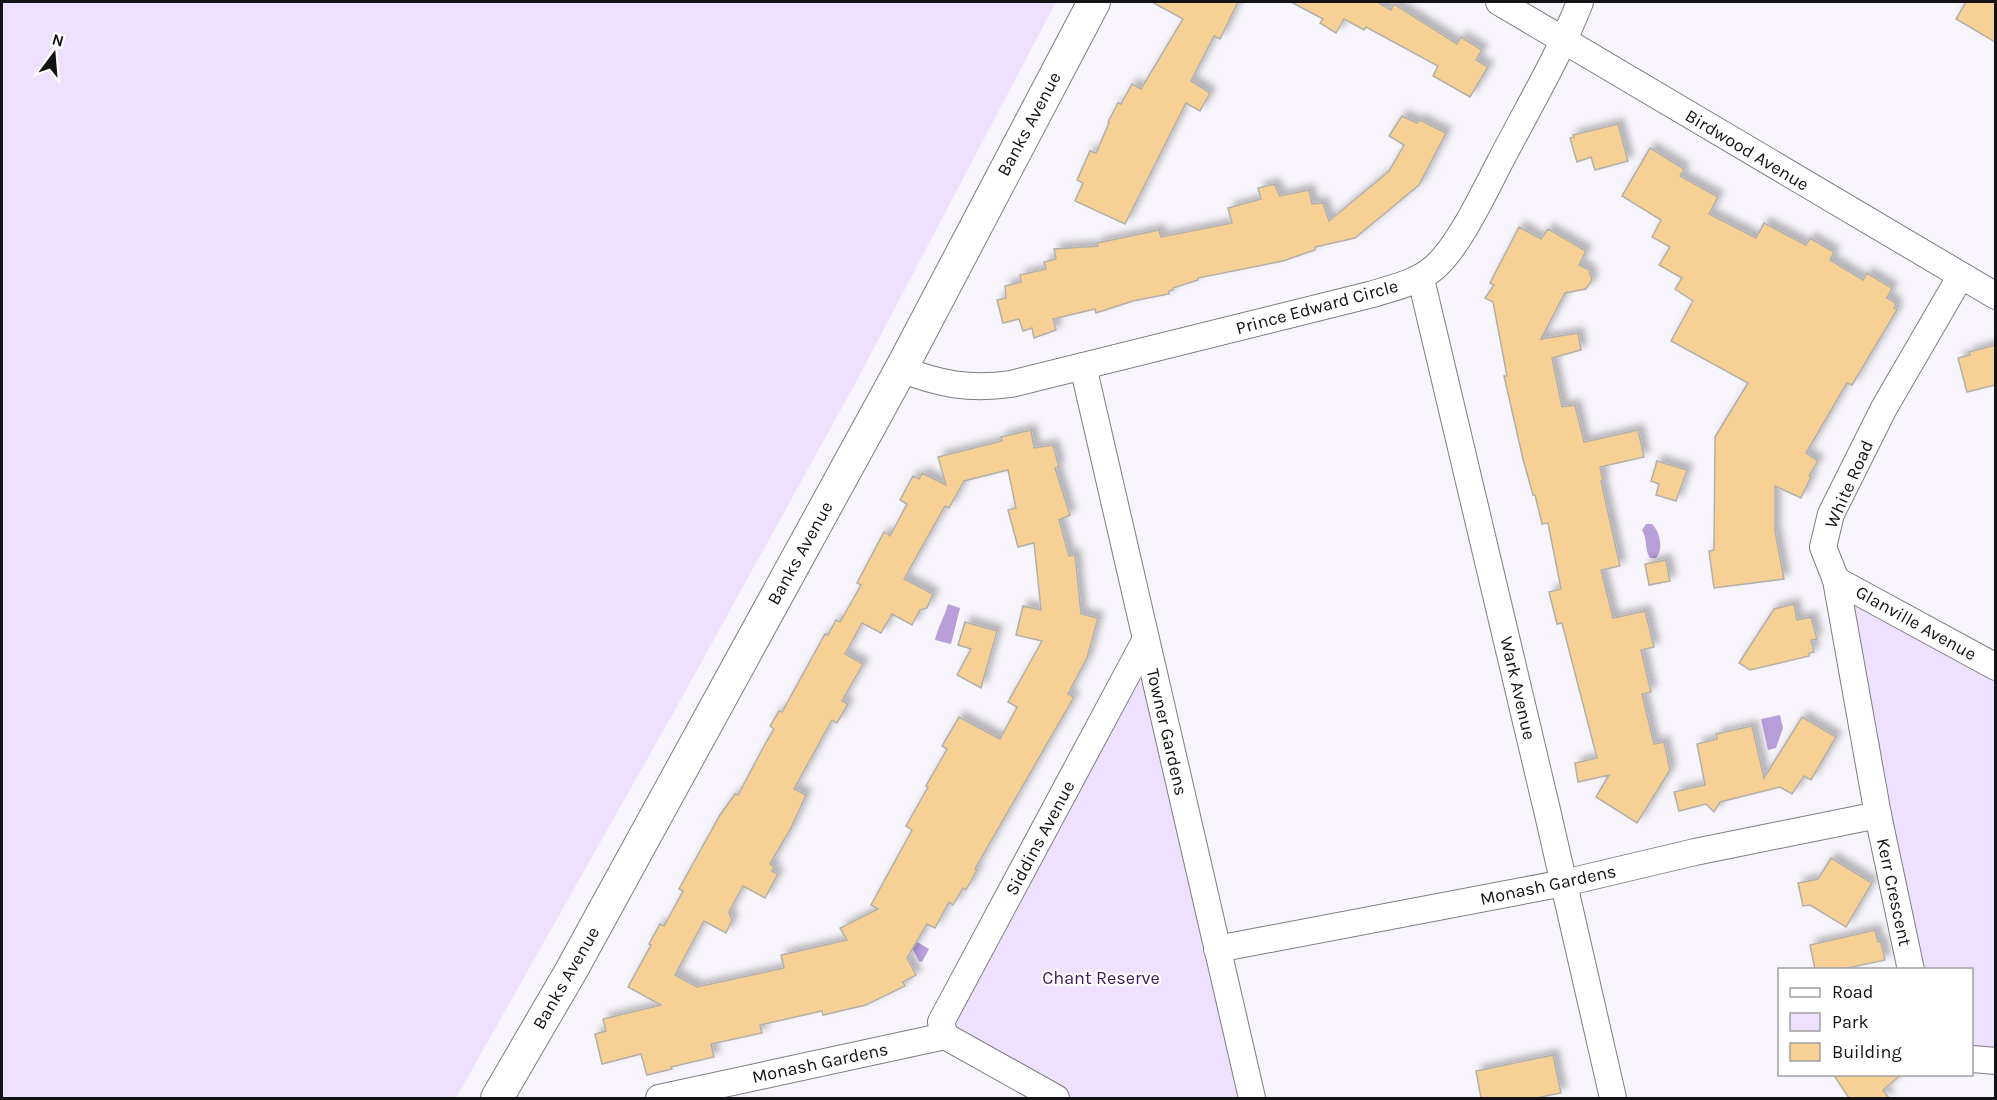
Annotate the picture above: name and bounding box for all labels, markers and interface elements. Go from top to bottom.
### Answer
north arrow [24,24,84,84]
text: N [50,29,66,51]
street label: Banks Avenue [992,68,1066,180]
street label: Birdwood Avenue [1681,104,1813,196]
street label: Prince Edward Circle [1233,275,1401,339]
street label: White Road [1820,437,1878,531]
street label: Banks Avenue [762,497,838,609]
street label: Glanville Avenue [1852,581,1980,665]
street label: Wark Avenue [1495,634,1541,742]
street label: Towner Gardens [1142,666,1192,798]
street label: Siddins Avenue [1001,777,1079,899]
street label: Kerr Crescent [1872,836,1916,948]
street label: Monash Gardens [1478,860,1618,910]
street label: Banks Avenue [528,923,604,1033]
park label: Chant Reserve [1042,967,1160,989]
legend [1778,968,1973,1076]
text: Road [1832,981,1873,1003]
text: Park [1832,1011,1869,1033]
street label: Monash Gardens [750,1038,890,1088]
text: Building [1832,1041,1902,1063]

